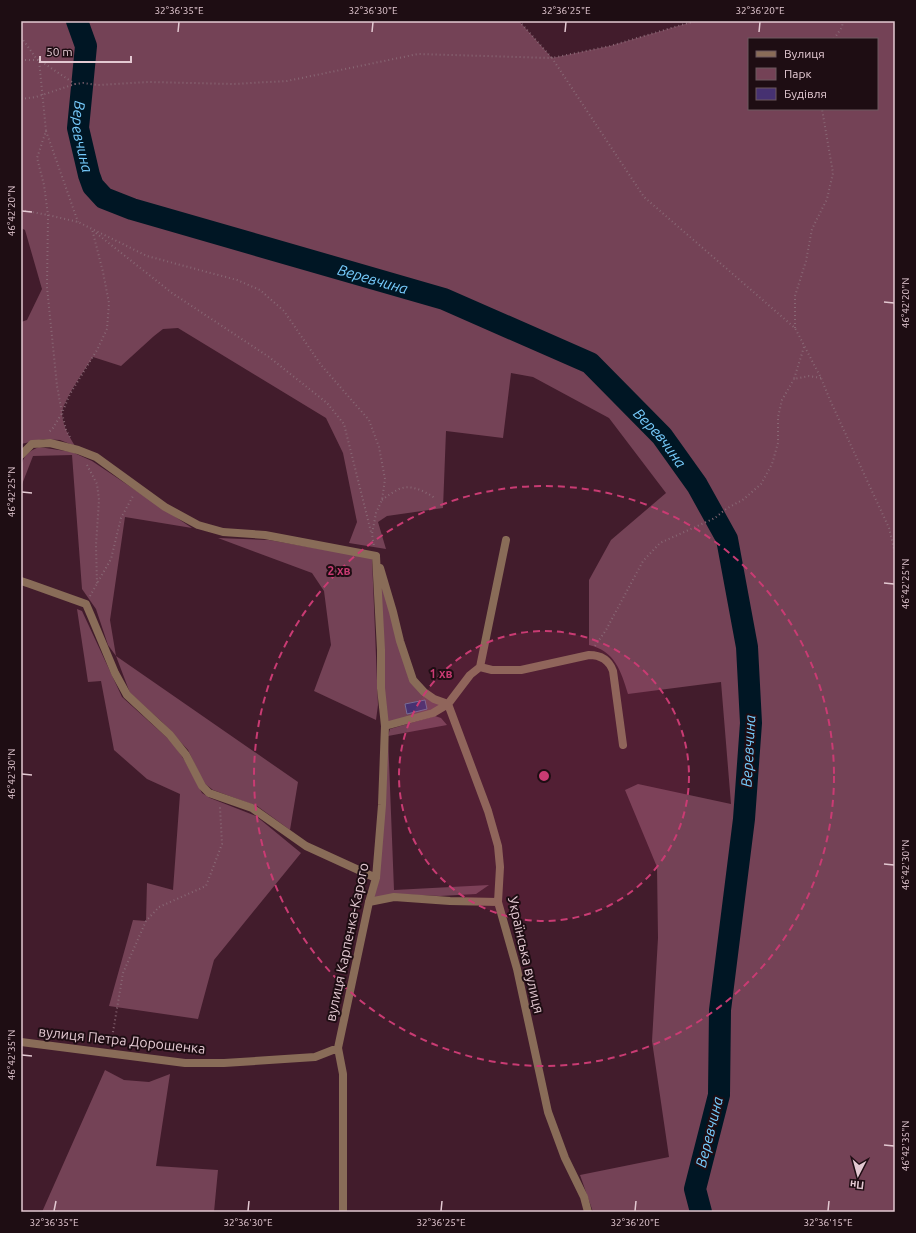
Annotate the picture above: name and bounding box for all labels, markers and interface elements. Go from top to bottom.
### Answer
text: 32°36'35"E [154,5,204,16]
text: 32°36'30"E [348,5,398,16]
text: 32°36'25"E [541,5,591,16]
text: 32°36'20"E [735,5,785,16]
scale bar [40,38,131,64]
legend [748,38,878,110]
text: 50 m [46,45,73,58]
text: Вулиця [784,47,825,60]
text: Парк [784,67,812,80]
text: Будівля [784,87,827,100]
water label: Веревчина [69,100,97,174]
text: 46°42'20"N [6,186,17,236]
water label: Веревчина [336,260,410,297]
text: 46°42'20"N [900,278,911,328]
water label: Веревчина [631,404,690,470]
text: 46°42'25"N [6,467,17,517]
text: 46°42'25"N [900,559,911,609]
text: 2 хв [327,564,351,577]
text: 1 хв [429,667,453,680]
water label: Веревчина [738,714,758,788]
text: 46°42'30"N [6,749,17,799]
centre of rings [537,769,551,783]
text: 46°42'30"N [900,840,911,890]
street label: вулиця Карпенка-Карого [322,861,372,1023]
street label: Українська вулиця [505,895,547,1015]
street label: вулиця Петра Дорошенка [38,1023,206,1057]
text: 46°42'35"N [6,1030,17,1080]
water label: Веревчина [692,1095,726,1169]
text: 46°42'35"N [900,1121,911,1171]
north arrow [838,1155,878,1195]
text: Пн [849,1178,865,1192]
text: 32°36'35"E [29,1217,79,1228]
text: 32°36'30"E [223,1217,273,1228]
text: 32°36'25"E [416,1217,466,1228]
text: 32°36'20"E [610,1217,660,1228]
text: 32°36'15"E [803,1217,853,1228]

